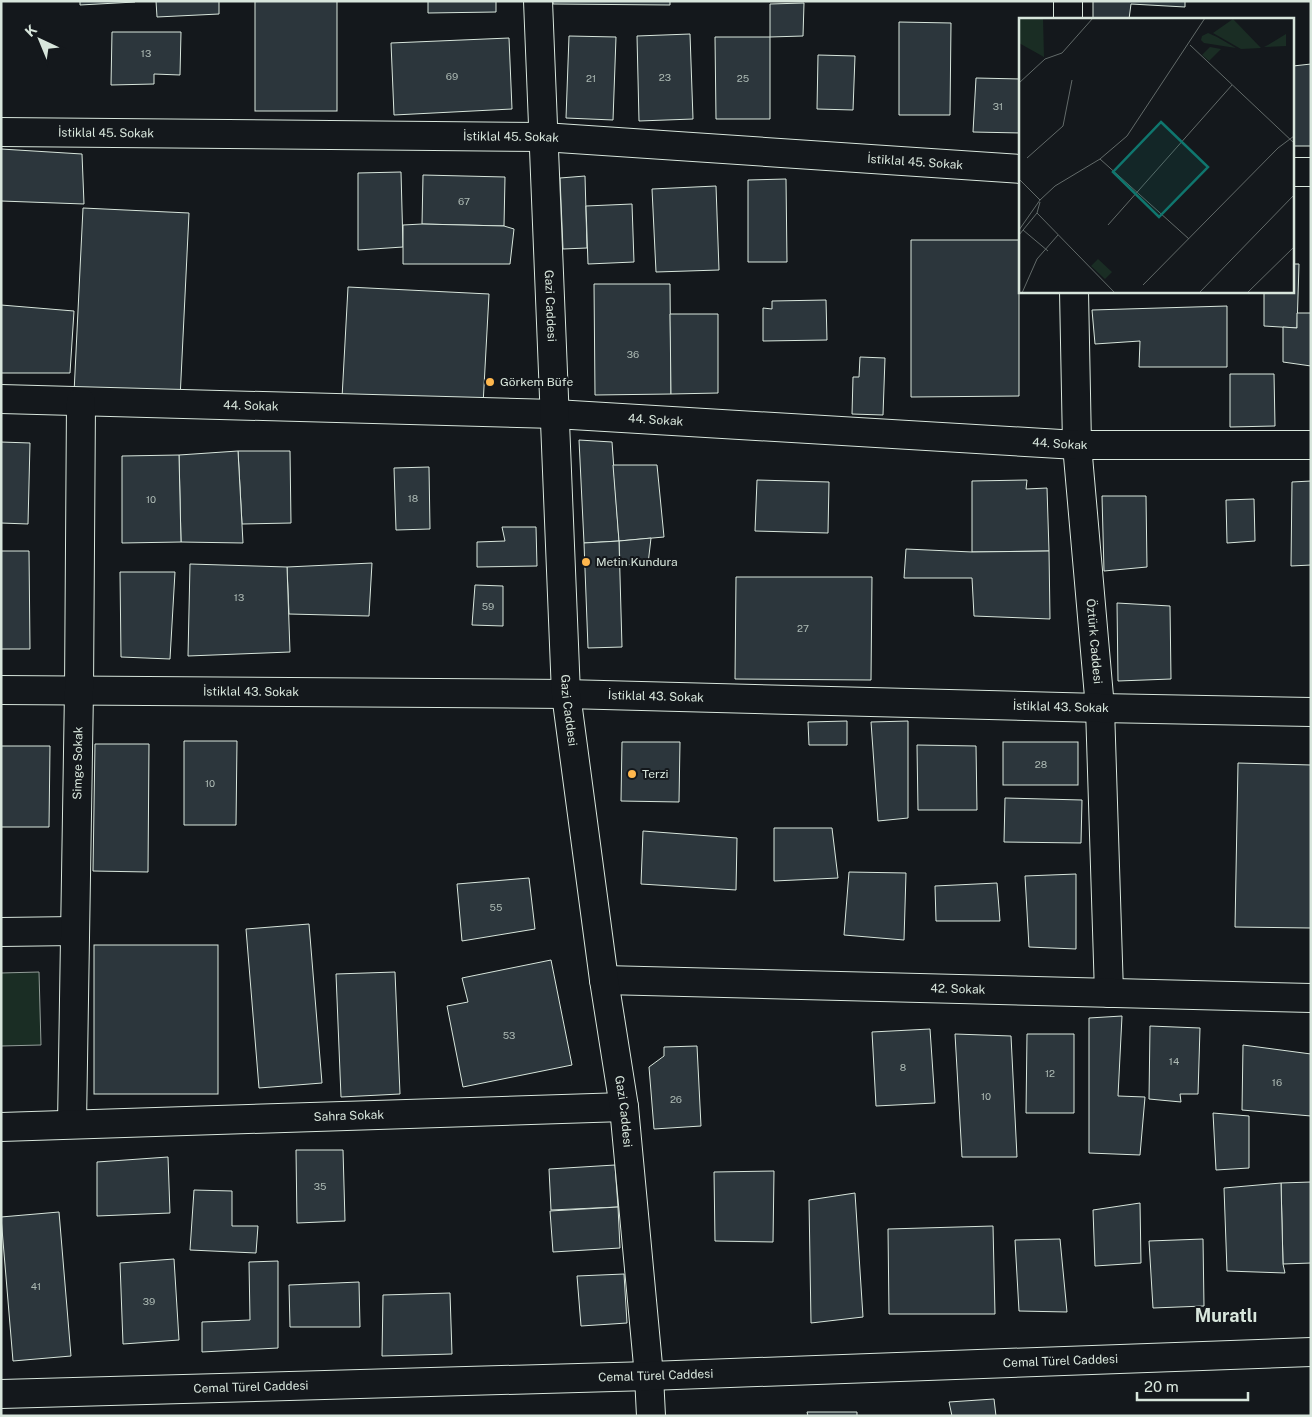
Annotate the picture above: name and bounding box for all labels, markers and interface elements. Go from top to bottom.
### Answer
north arrow [15,15,65,65]
inset map [1019,18,1294,292]
text: K [22,21,40,40]
house number: 13 [141,47,151,59]
house number: 69 [446,70,458,82]
house number: 23 [659,71,671,83]
house number: 21 [586,72,596,84]
house number: 25 [737,72,749,84]
house number: 31 [993,100,1003,112]
street label: İstiklal 45. Sokak [58,126,154,140]
street label: İstiklal 45. Sokak [463,129,560,145]
street label: İstiklal 45. Sokak [867,152,964,172]
house number: 67 [458,195,470,207]
street label: Gazi Caddesi [542,269,559,342]
house number: 36 [627,348,639,360]
place label: Görkem Büfe [500,375,574,389]
marker: Görkem Büfe [484,376,496,388]
street label: 44. Sokak [223,398,279,414]
street label: 44. Sokak [628,411,684,429]
street label: 44. Sokak [1032,435,1088,452]
house number: 18 [408,492,418,504]
house number: 10 [146,493,156,505]
place label: Metin Kundura [596,555,678,569]
marker: Metin Kundura [580,556,592,568]
house number: 13 [234,591,244,603]
street label: Öztürk Caddesi [1083,598,1105,685]
house number: 59 [482,600,494,612]
house number: 27 [797,622,809,634]
street label: Gazi Caddesi [558,674,580,747]
street label: İstiklal 43. Sokak [203,684,299,699]
street label: İstiklal 43. Sokak [608,688,704,705]
street label: İstiklal 43. Sokak [1013,699,1109,715]
street label: Simge Sokak [70,726,85,800]
house number: 28 [1035,758,1047,770]
place label: Terzi [642,767,669,781]
marker: Terzi [626,768,638,780]
house number: 10 [205,777,215,789]
house number: 55 [490,901,502,913]
street label: 42. Sokak [930,981,986,997]
house number: 53 [503,1029,515,1041]
house number: 14 [1169,1055,1179,1067]
house number: 8 [900,1061,906,1073]
house number: 12 [1045,1067,1055,1079]
street label: Gazi Caddesi [612,1075,635,1148]
house number: 16 [1272,1076,1282,1088]
house number: 10 [981,1090,991,1102]
house number: 26 [670,1093,682,1105]
street label: Sahra Sokak [313,1108,384,1124]
house number: 35 [314,1180,326,1192]
house number: 41 [31,1280,41,1292]
house number: 39 [143,1295,155,1307]
district label: Muratlı [1195,1305,1257,1326]
street label: Cemal Türel Caddesi [1003,1352,1118,1370]
street label: Cemal Türel Caddesi [598,1367,714,1384]
scale bar [1137,1370,1248,1402]
street label: Cemal Türel Caddesi [193,1378,309,1396]
text: 20 m [1144,1378,1179,1395]

